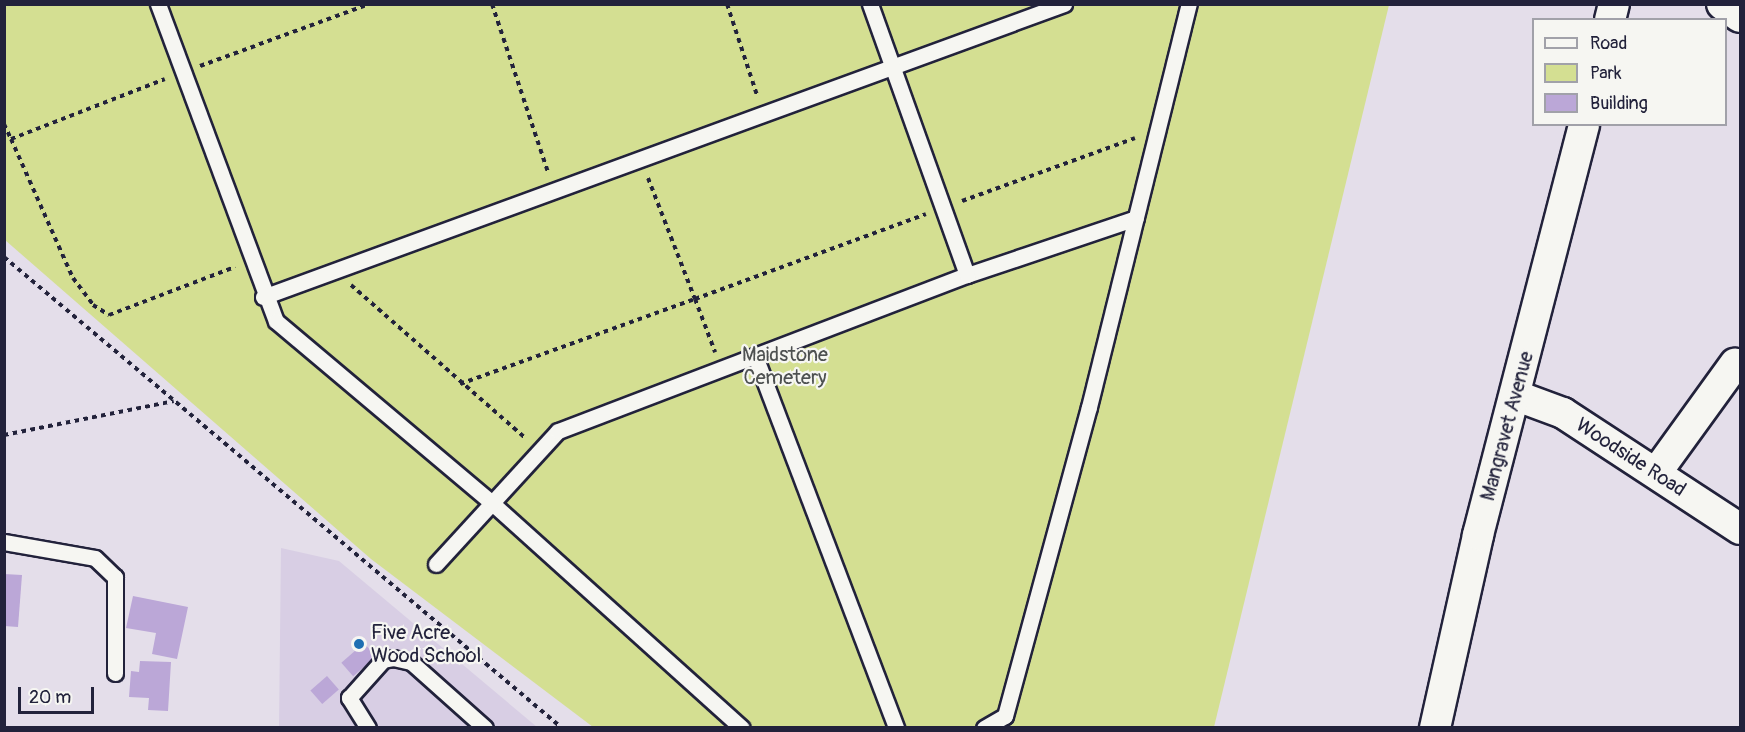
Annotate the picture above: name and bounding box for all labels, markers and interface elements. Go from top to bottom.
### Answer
legend [1532,18,1727,126]
text: Road [1590,32,1627,55]
text: Park [1590,62,1622,85]
text: Building [1590,92,1648,115]
park label: Maidstone Cemetery [742,342,828,389]
street label: Mangravet Avenue [1476,349,1538,503]
street label: Woodside Road [1571,412,1691,502]
place label: Five Acre Wood School [371,620,481,667]
marker: Five Acre Wood School [352,637,366,651]
scale bar [21,675,98,713]
text: 20 m [29,686,71,709]

